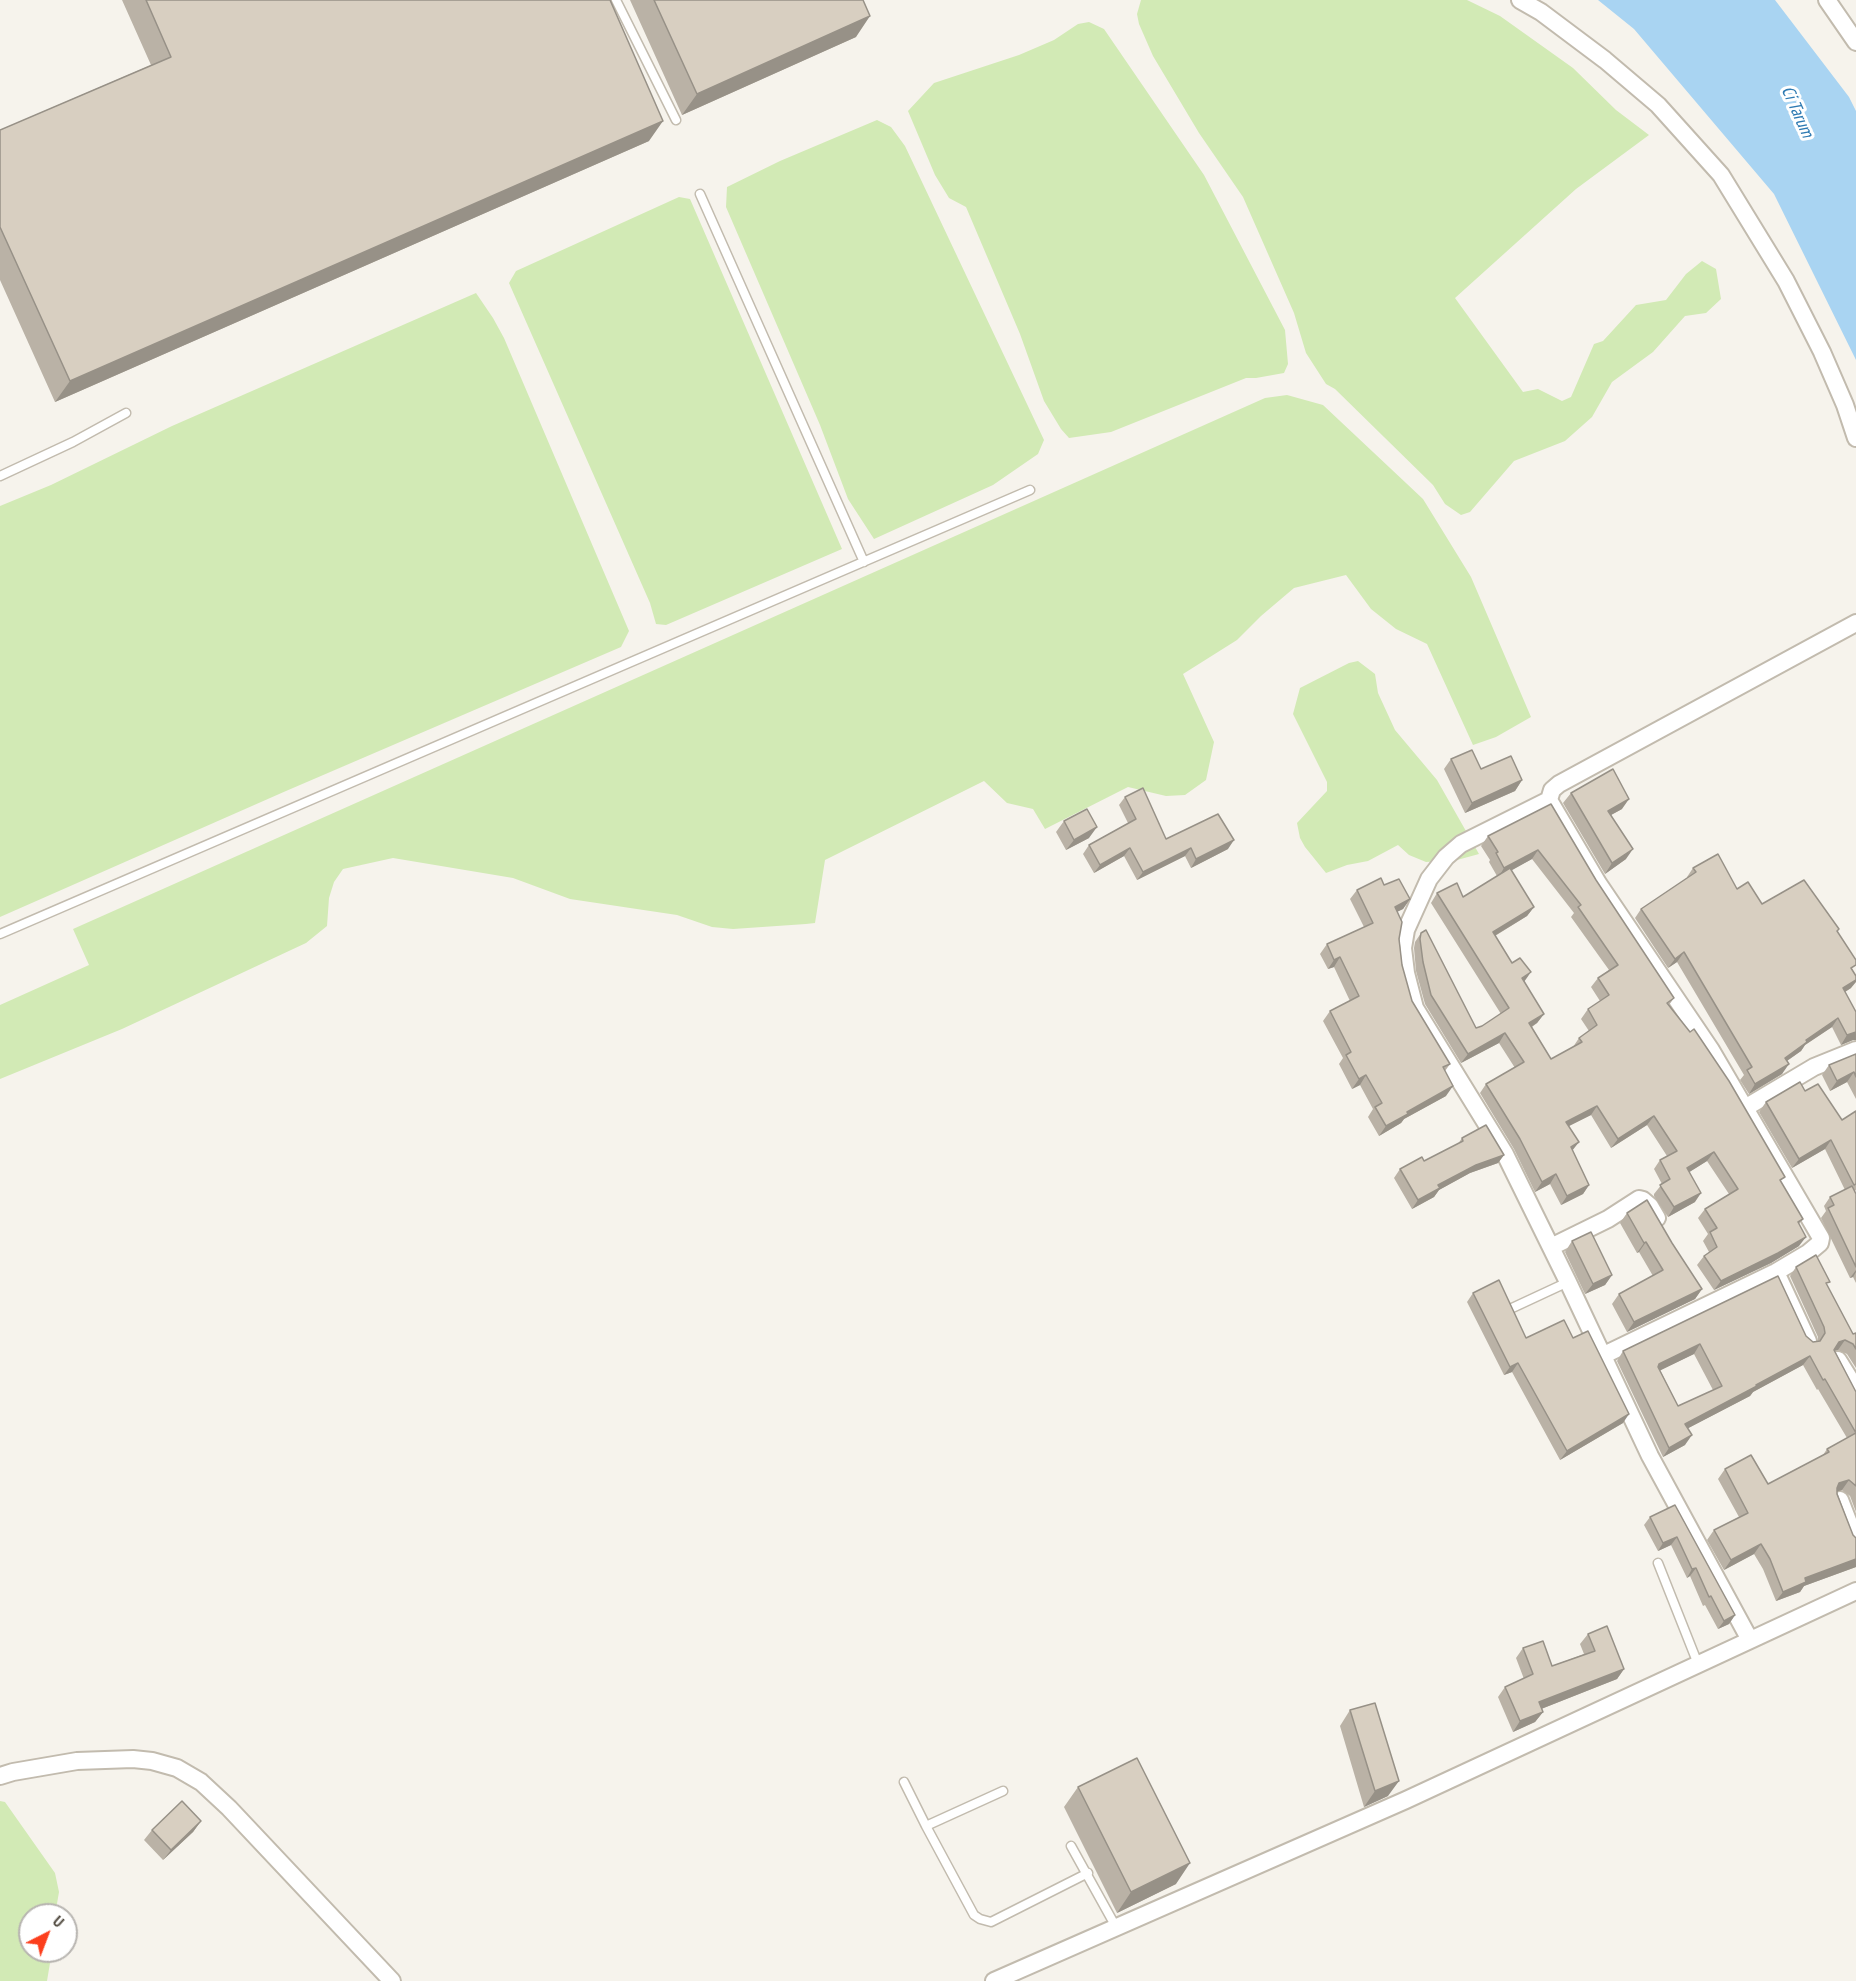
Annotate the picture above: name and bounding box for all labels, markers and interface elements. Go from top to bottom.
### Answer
water label: Ci Tarum [1776,83,1818,141]
north arrow [18,1903,78,1963]
text: U [49,1911,68,1931]

